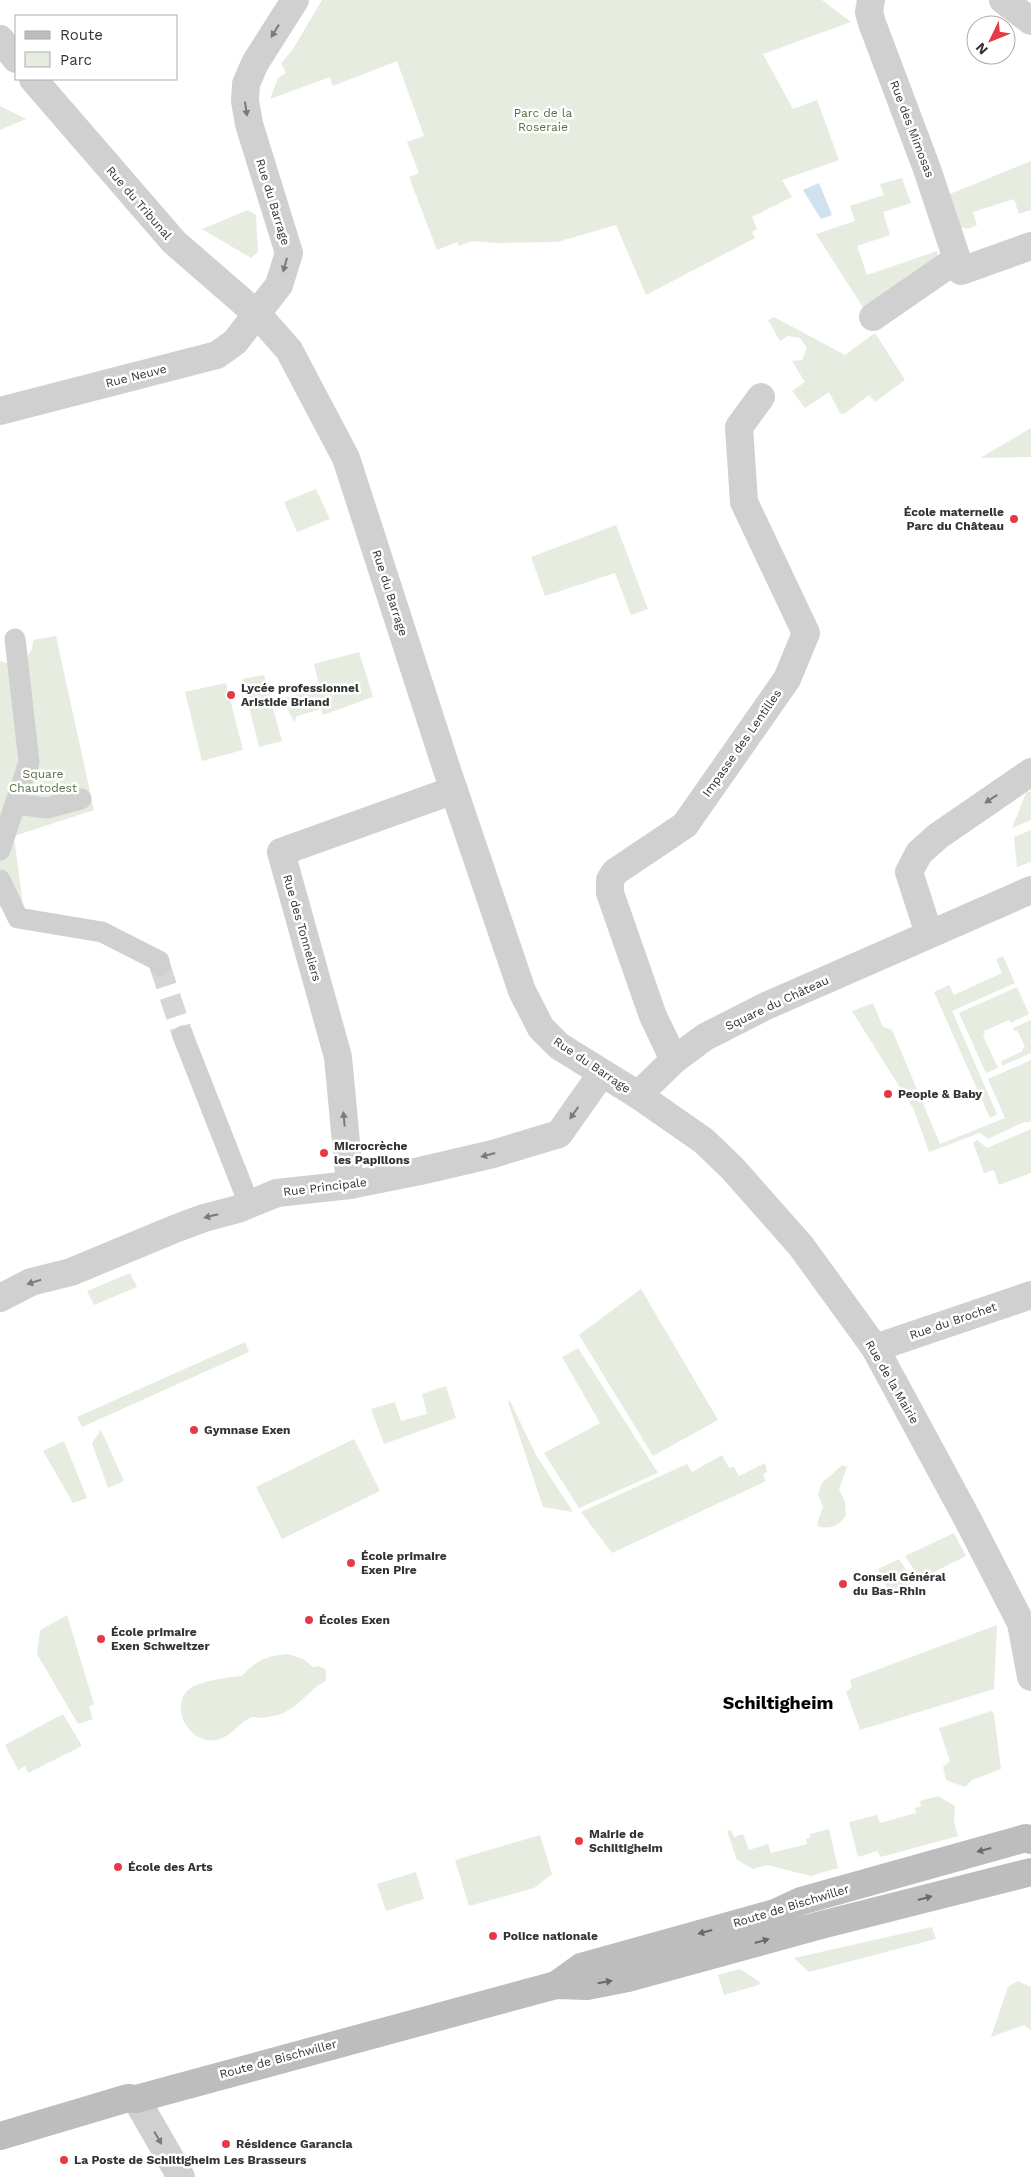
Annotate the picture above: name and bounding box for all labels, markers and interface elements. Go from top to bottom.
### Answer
legend [15,15,178,80]
north arrow [966,15,1016,65]
one-way arrow [270,25,280,38]
text: Route [60,26,103,44]
text: N [972,40,991,58]
text: Parc [60,51,92,69]
street label: Rue des Mimosas [887,79,937,179]
one-way arrow [243,102,251,118]
park label: Parc de la Roseraie [514,106,573,134]
street label: Rue du Barrage [253,157,293,247]
street label: Rue du Tribunal [103,164,175,243]
one-way arrow [281,258,289,273]
street label: Rue Neuve [104,362,168,390]
place label: École maternelle Parc du Château [904,505,1004,533]
marker: École maternelle Parc du Château [1008,513,1020,525]
street label: Rue du Barrage [369,548,411,638]
place label: Lycée professionnel Aristide Briand [241,681,359,709]
street label: Impasse des Lentilles [700,687,784,799]
marker: Lycée professionnel Aristide Briand [225,689,237,701]
park label: Square Chautodest [9,767,77,795]
one-way arrow [984,795,997,804]
street label: Rue des Tonneliers [280,873,324,983]
street label: Square du Château [723,973,831,1033]
street label: Rue du Barrage [551,1034,633,1096]
place label: People & Baby [898,1087,982,1101]
marker: People & Baby [882,1088,894,1100]
one-way arrow [569,1106,579,1120]
one-way arrow [340,1111,348,1127]
place label: Microcrèche les Papillons [334,1139,410,1167]
marker: Microcrèche les Papillons [318,1147,330,1159]
one-way arrow [481,1151,496,1159]
street label: Rue Principale [282,1175,368,1199]
one-way arrow [204,1212,219,1220]
one-way arrow [26,1278,41,1286]
street label: Rue du Brochet [908,1300,998,1342]
street label: Rue de la Mairie [862,1338,922,1426]
place label: Gymnase Exen [204,1423,291,1437]
marker: Gymnase Exen [188,1424,200,1436]
place label: École primaire Exen Pire [361,1549,447,1577]
marker: École primaire Exen Pire [345,1557,357,1569]
place label: Conseil Général du Bas-Rhin [853,1570,946,1598]
marker: Conseil Général du Bas-Rhin [837,1578,849,1590]
place label: Écoles Exen [319,1613,390,1627]
marker: Écoles Exen [303,1614,315,1626]
place label: École primaire Exen Schweitzer [111,1625,211,1653]
marker: École primaire Exen Schweitzer [95,1633,107,1645]
district label: Schiltigheim [723,1692,833,1713]
place label: Mairie de Schiltigheim [589,1827,663,1855]
marker: Mairie de Schiltigheim [573,1835,585,1847]
one-way arrow [977,1847,992,1855]
place label: École des Arts [128,1860,213,1874]
marker: École des Arts [112,1861,124,1873]
street label: Route de Bischwiller [731,1882,851,1930]
one-way arrow [918,1894,933,1902]
one-way arrow [697,1928,712,1936]
place label: Police nationale [503,1929,598,1943]
marker: Police nationale [487,1930,499,1942]
one-way arrow [754,1937,769,1945]
one-way arrow [597,1978,612,1986]
street label: Route de Bischwiller [218,2037,338,2081]
one-way arrow [154,2131,163,2145]
place label: Résidence Garancia [236,2137,353,2151]
marker: Résidence Garancia [220,2138,232,2150]
place label: La Poste de Schiltigheim Les Brasseurs [74,2153,307,2167]
marker: La Poste de Schiltigheim Les Brasseurs [58,2154,70,2166]

